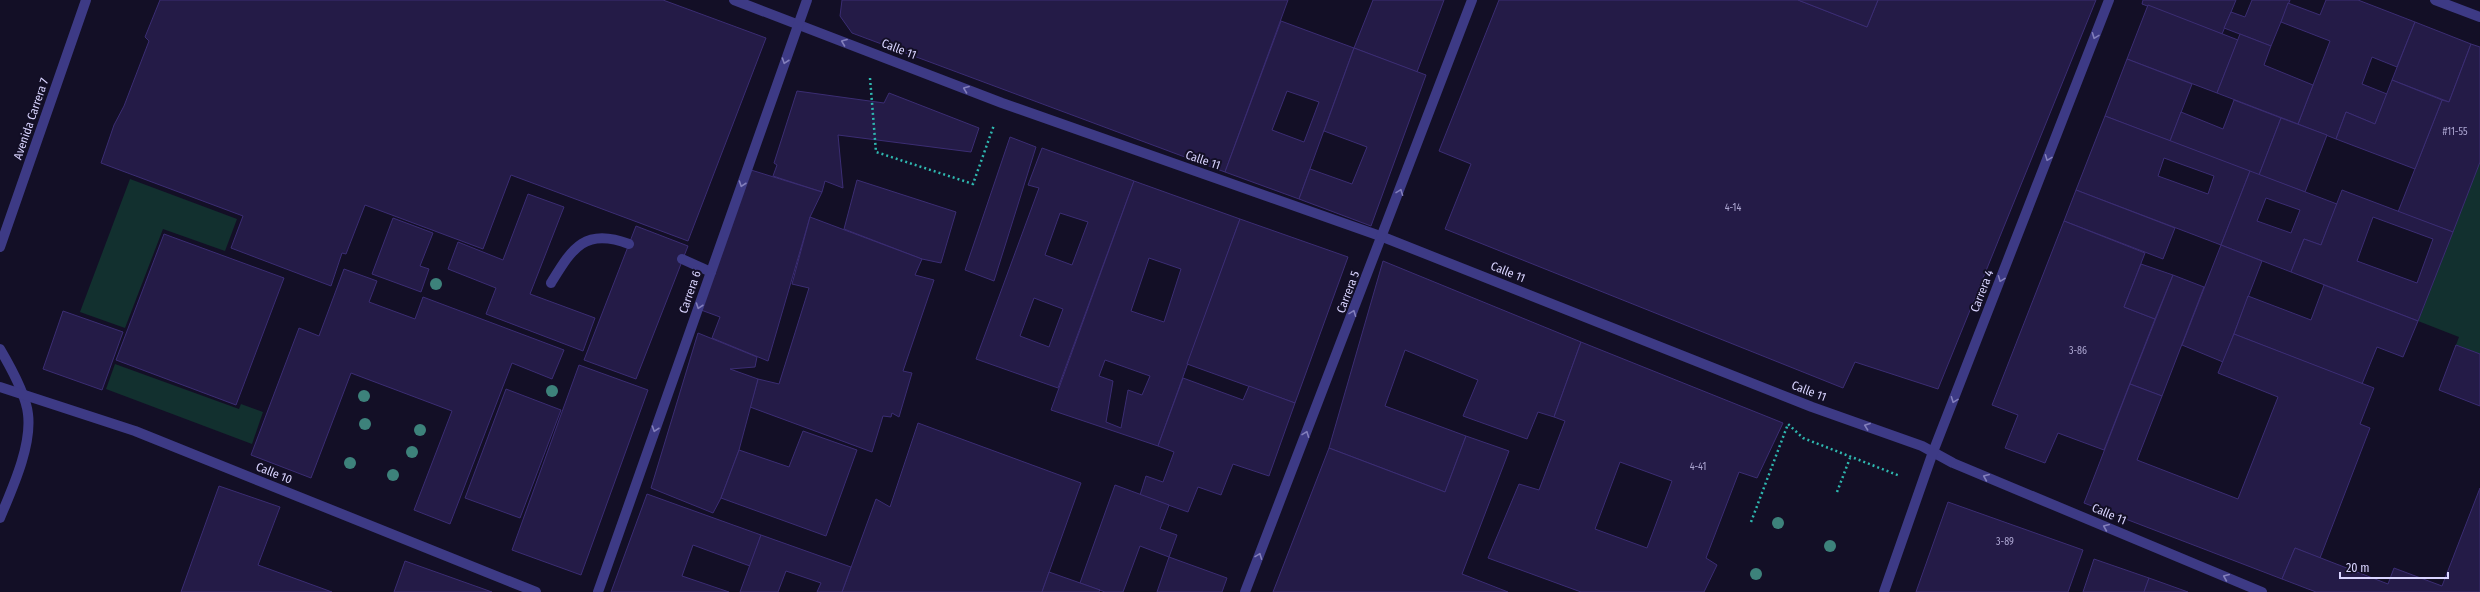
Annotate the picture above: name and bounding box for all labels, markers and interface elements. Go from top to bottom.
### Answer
one-way arrow [2091,33,2099,40]
street label: Calle 11 [880,36,918,62]
one-way arrow [841,38,848,46]
one-way arrow [782,57,790,64]
street label: Avenida Carrera 7 [11,76,52,162]
one-way arrow [962,85,969,93]
house number: #11-55 [2442,126,2468,138]
street label: Calle 11 [1184,148,1222,172]
one-way arrow [2044,154,2052,161]
one-way arrow [738,180,747,187]
one-way arrow [1395,189,1403,196]
house number: 4-14 [1725,202,1741,214]
street label: Calle 11 [1489,259,1527,285]
street label: Carrera 4 [1968,268,1997,314]
street label: Carrera 6 [676,269,704,315]
street label: Carrera 5 [1334,269,1363,315]
one-way arrow [1997,275,2005,282]
one-way arrow [695,303,703,310]
one-way arrow [1349,310,1357,317]
house number: 3-86 [2069,345,2087,357]
street label: Calle 11 [1790,378,1828,404]
one-way arrow [1950,396,1958,403]
one-way arrow [1863,423,1870,431]
one-way arrow [652,425,660,432]
one-way arrow [1301,431,1309,439]
street label: Calle 10 [254,459,294,487]
house number: 4-41 [1690,461,1706,473]
one-way arrow [1983,473,1990,481]
street label: Calle 11 [2090,501,2128,527]
one-way arrow [2103,524,2111,532]
house number: 3-89 [1996,536,2014,548]
one-way arrow [1254,552,1262,559]
scale bar [2340,554,2448,580]
text: 20 m [2346,561,2370,575]
one-way arrow [2223,574,2231,582]

